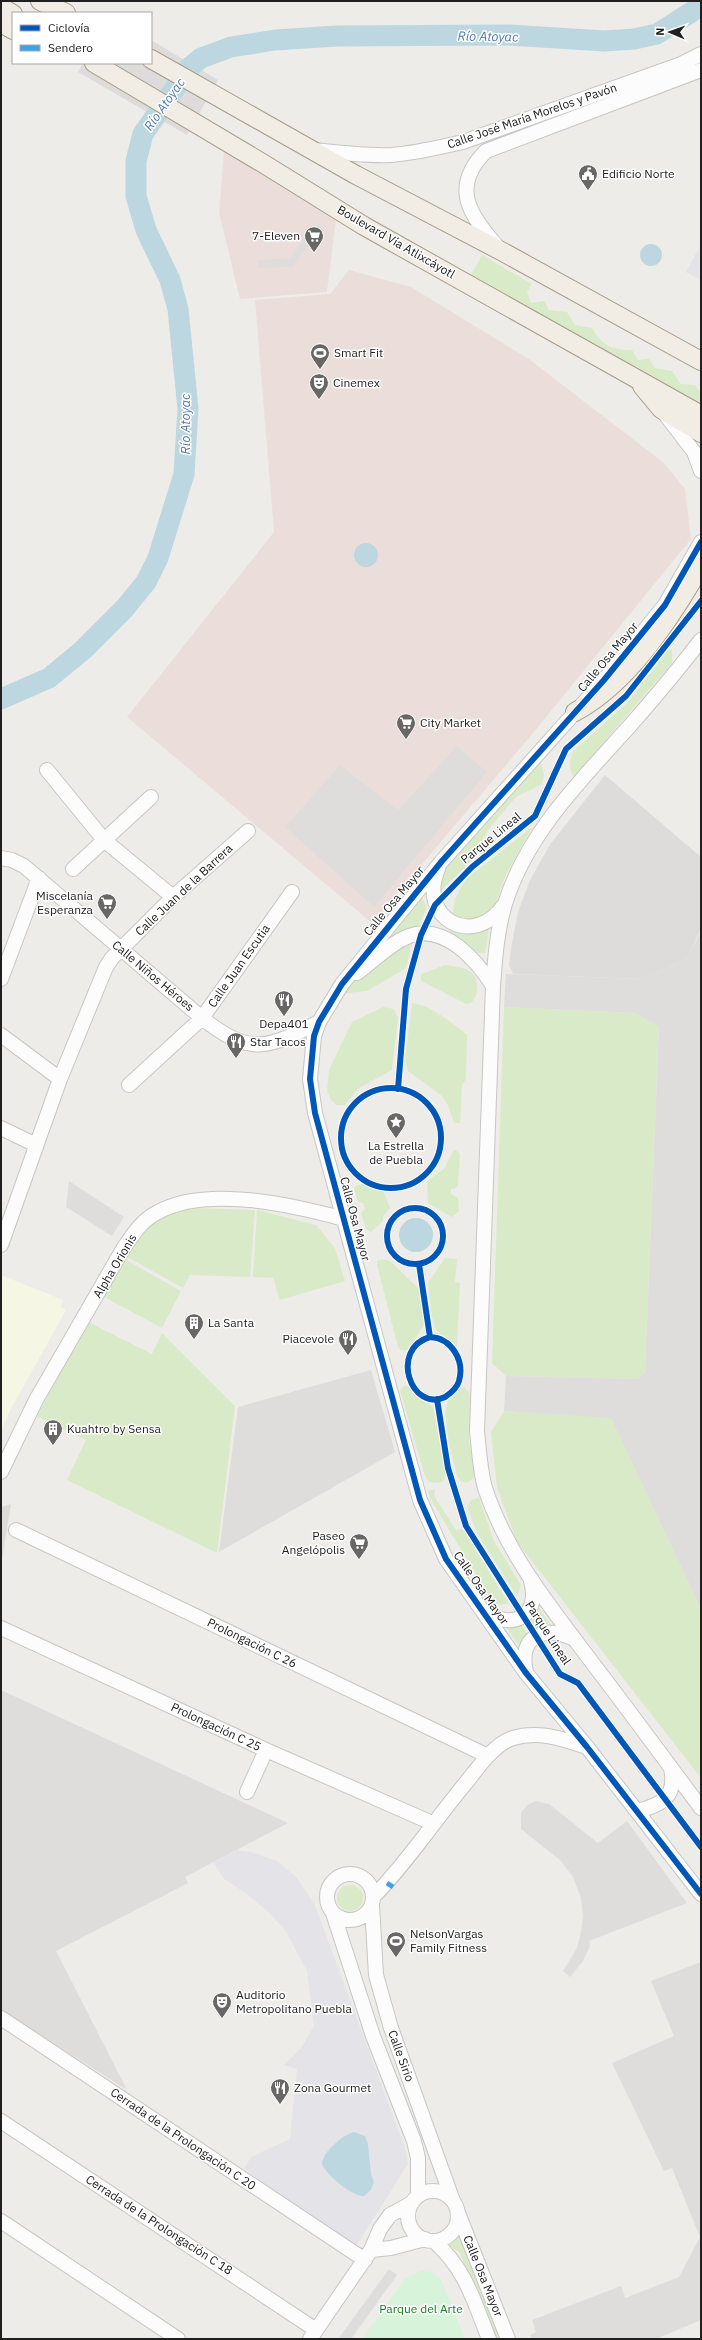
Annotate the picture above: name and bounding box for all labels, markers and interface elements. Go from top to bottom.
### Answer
legend [12,12,152,64]
north arrow [650,12,690,52]
text: Ciclovía [48,20,90,35]
water label: Río Atoyac [457,27,519,46]
text: N [653,27,667,36]
text: Sendero [48,40,93,55]
water label: Río Atoyac [140,74,189,134]
street label: Calle José María Morelos y Pavón [445,79,619,152]
public building icon: Edificio Norte [577,163,599,191]
place label: Edificio Norte [602,166,675,181]
street label: Boulevard Vía Atlixcáyotl [335,202,458,281]
supermarket icon: 7-Eleven [303,225,325,253]
place label: 7-Eleven [252,228,300,243]
sports icon: Smart Fit [309,342,331,370]
place label: Smart Fit [334,345,383,360]
theatre icon: Cinemex [308,372,330,400]
place label: Cinemex [333,375,380,390]
water label: Río Atoyac [177,393,194,454]
street label: Calle Osa Mayor [574,618,642,695]
supermarket icon: City Market [395,712,417,740]
place label: City Market [420,715,481,730]
street label: Parque Lineal [458,809,524,866]
street label: Calle Juan de la Barrera [132,840,236,939]
street label: Calle Osa Mayor [360,862,428,939]
place label: Miscelanía Esperanza [36,888,94,917]
supermarket icon: Miscelanía Esperanza [96,892,118,920]
street label: Calle Juan Escutia [204,921,273,1010]
street label: Calle Niños Héroes [109,937,197,1014]
restaurant icon: Depa401 [273,989,295,1017]
place label: Depa401 [259,1016,309,1031]
restaurant icon: Star Tacos [225,1031,247,1059]
place label: Star Tacos [250,1034,306,1049]
place icon: La Estrella de Puebla [385,1111,407,1139]
place label: La Estrella de Puebla [368,1138,425,1167]
street label: Calle Osa Mayor [337,1175,374,1263]
street label: Alpha Orionis [90,1231,140,1301]
building icon: La Santa [183,1312,205,1340]
place label: La Santa [208,1315,255,1330]
restaurant icon: Piacevole [337,1328,359,1356]
place label: Piacevole [282,1331,334,1346]
building icon: Kuahtro by Sensa [42,1418,64,1446]
place label: Kuahtro by Sensa [67,1421,162,1436]
place label: Paseo Angelópolis [282,1528,345,1557]
supermarket icon: Paseo Angelópolis [348,1532,370,1560]
street label: Calle Osa Mayor [450,1548,513,1628]
street label: Parque Lineal [522,1598,575,1668]
street label: Prolongación C 26 [205,1614,299,1671]
street label: Prolongación C 25 [169,1699,264,1754]
place label: NelsonVargas Family Fitness [410,1926,487,1955]
sports icon: NelsonVargas Family Fitness [385,1930,407,1958]
place label: Auditorio Metropolitano Puebla [236,1987,352,2016]
theatre icon: Auditorio Metropolitano Puebla [211,1991,233,2019]
street label: Calle Sirio [385,2028,418,2084]
restaurant icon: Zona Gourmet [269,2077,291,2105]
place label: Zona Gourmet [294,2080,371,2095]
street label: Cerrada de la Prolongación C 20 [108,2084,259,2193]
street label: Cerrada de la Prolongación C 18 [83,2171,236,2278]
street label: Calle Osa Mayor [460,2233,507,2319]
park label: Parque del Arte [379,2301,463,2316]

